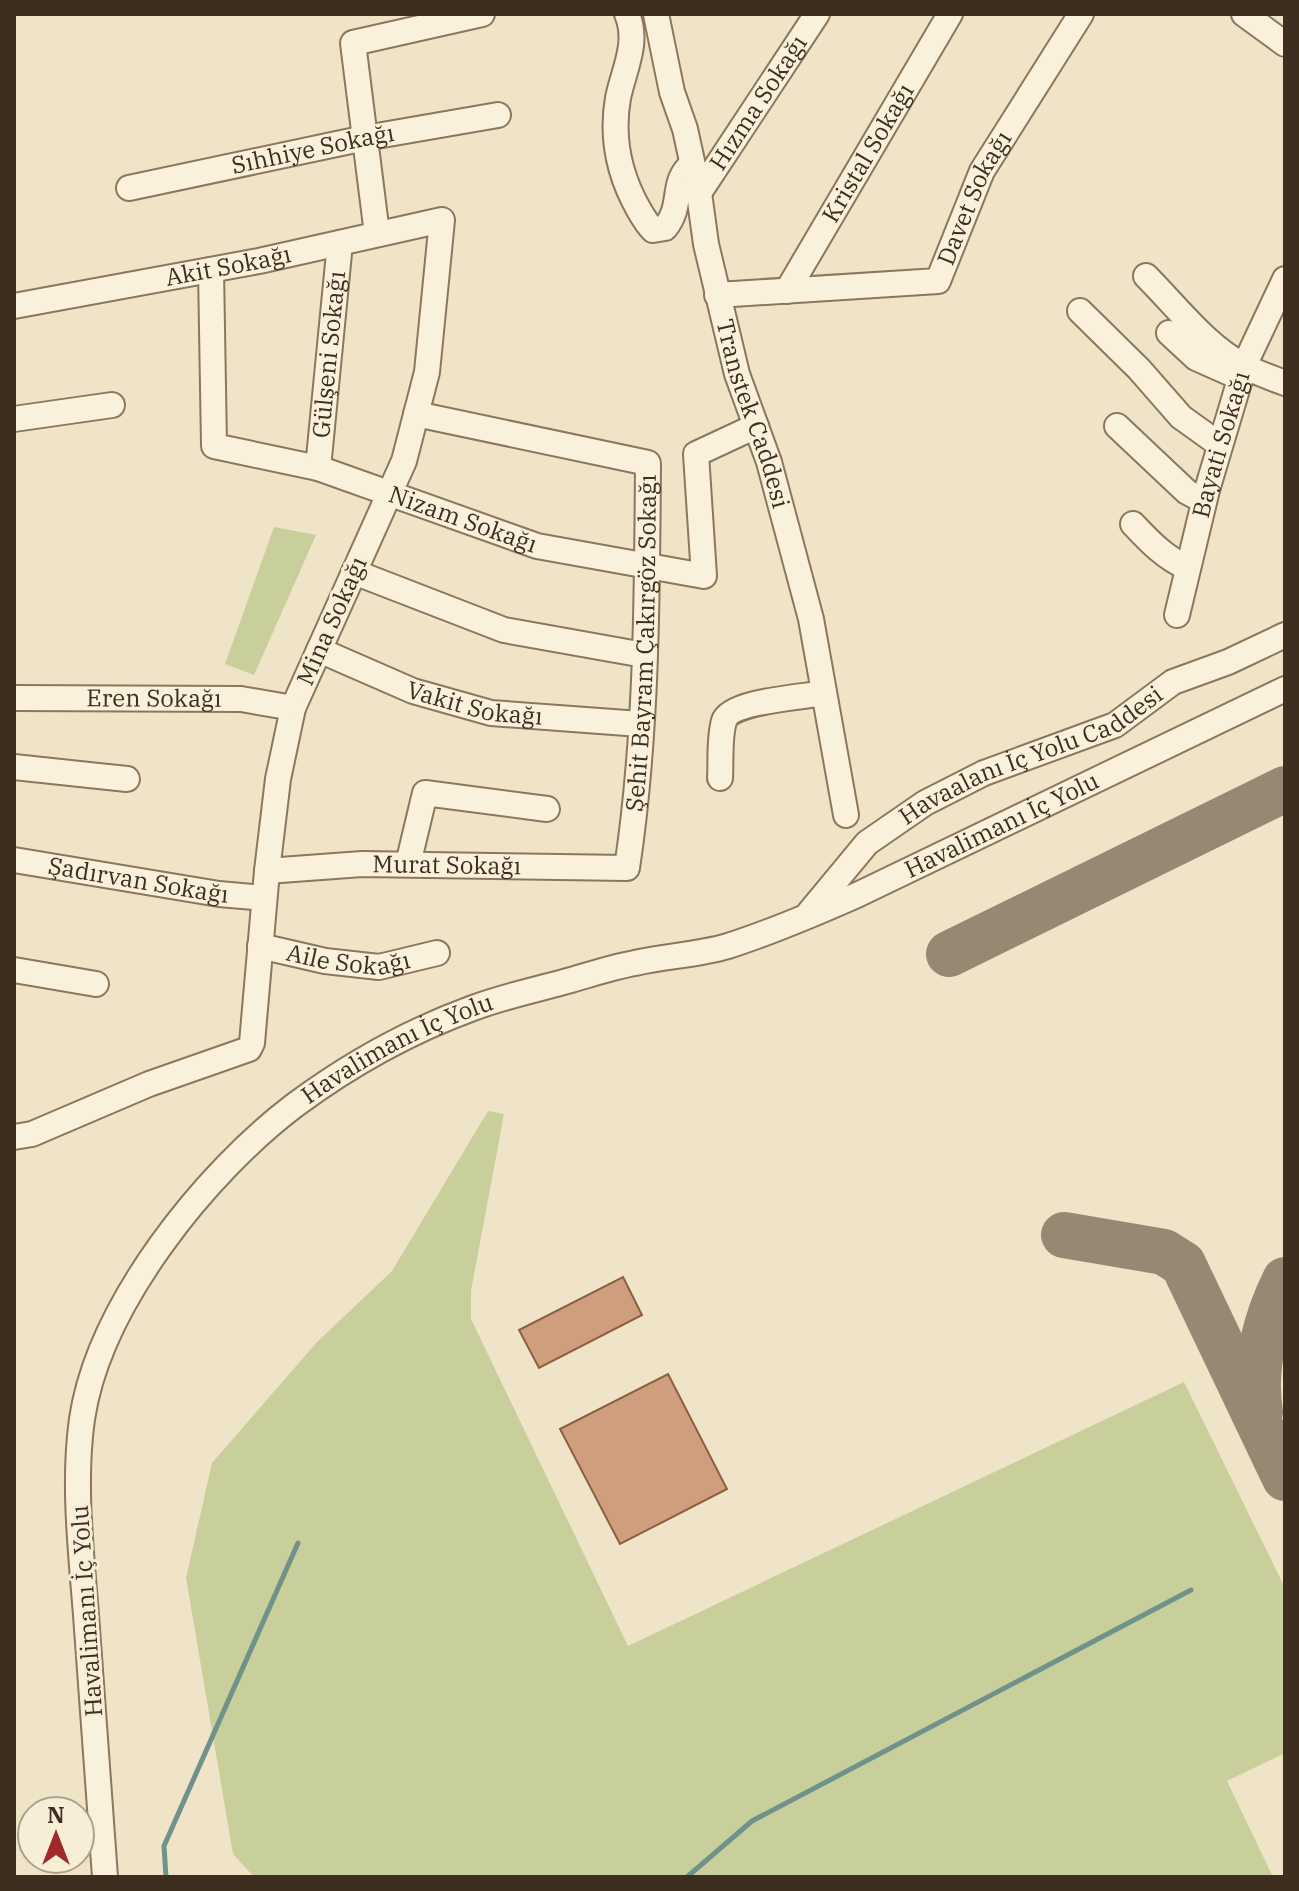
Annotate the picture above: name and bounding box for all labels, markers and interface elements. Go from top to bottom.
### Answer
street label: Hızma Sokağı [701,29,814,176]
street label: Kristal Sokağı [814,77,921,228]
street label: Sıhhiye Sokağı [228,116,397,181]
street label: Davet Sokağı [929,124,1018,270]
street label: Akit Sokağı [163,237,294,293]
street label: Gülşeni Sokağı [304,269,352,440]
street label: Transtek Caddesi [709,316,798,512]
street label: Bayati Sokağı [1184,367,1257,521]
street label: Şehit Bayram Çakırgöz Sokağı [617,474,663,813]
street label: Nizam Sokağı [385,477,542,560]
street label: Mina Sokağı [288,551,374,690]
street label: Vakit Sokağı [403,673,544,732]
street label: Havaalanı İç Yolu Caddesi [892,678,1169,831]
street label: Eren Sokağı [86,681,222,714]
street label: Havalimanı İç Yolu [899,764,1104,885]
street label: Murat Sokağı [372,847,521,881]
street label: Şadırvan Sokağı [46,849,230,910]
street label: Aile Sokağı [283,936,413,982]
street label: Havalimanı İç Yolu [295,985,497,1110]
street label: Havalimanı İç Yolu [63,1504,109,1718]
north arrow [16,1795,96,1875]
text: N [47,1800,65,1829]

